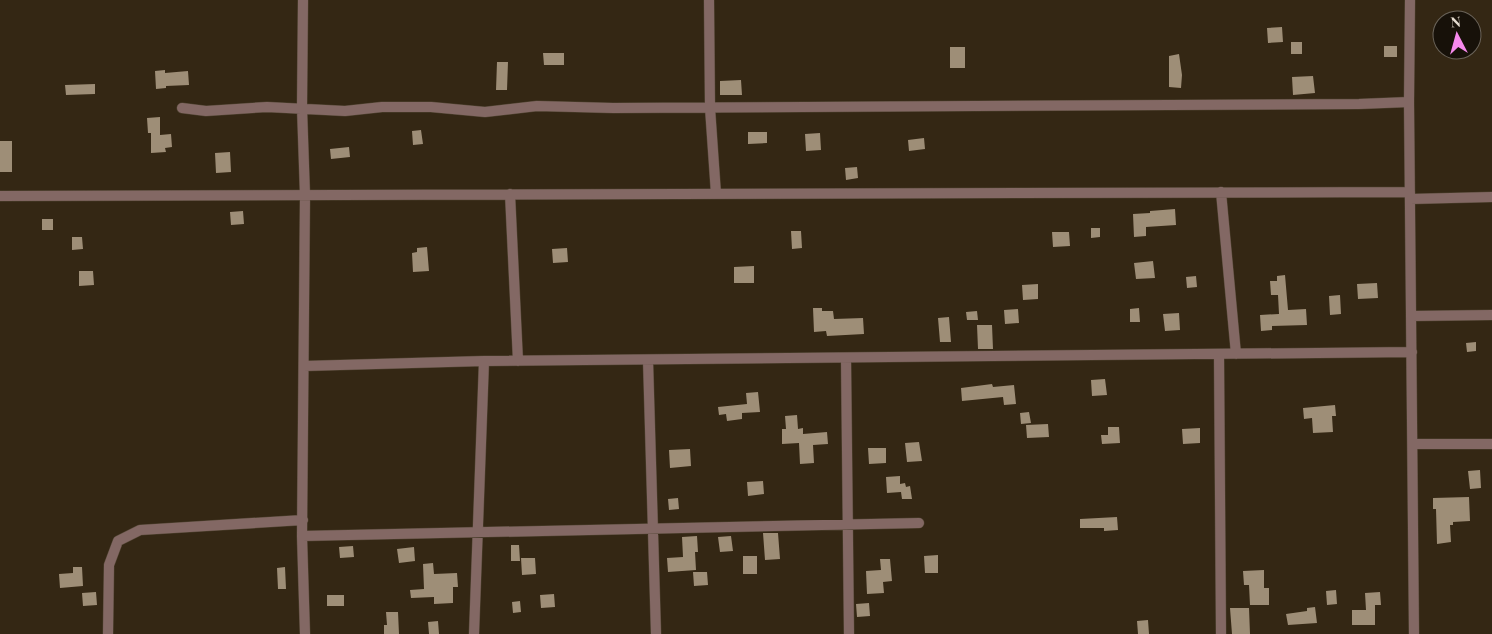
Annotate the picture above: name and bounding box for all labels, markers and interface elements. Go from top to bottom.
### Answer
north arrow [1432,10,1482,60]
text: N [1450,12,1462,32]

